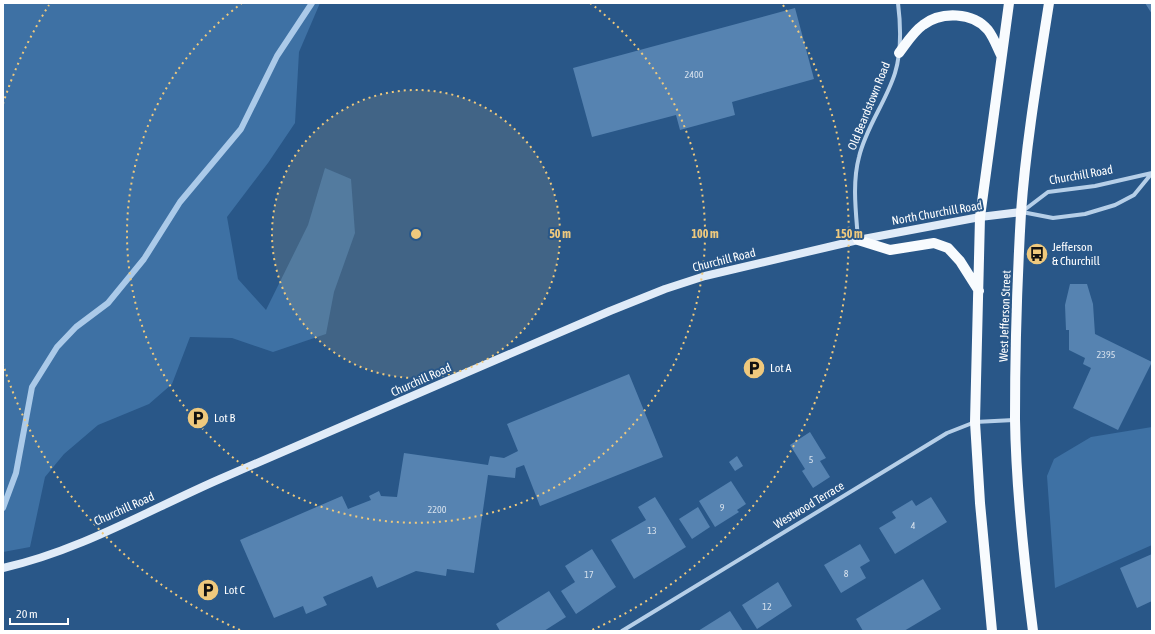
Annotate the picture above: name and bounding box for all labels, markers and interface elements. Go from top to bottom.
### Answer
street label: Old Beardstown Road [845,60,893,152]
house number: 2400 [685,69,704,80]
street label: Churchill Road [1048,163,1114,187]
street label: North Churchill Road [891,198,983,228]
centre of rings [409,227,423,241]
text: 50 m [549,227,571,241]
text: 100 m [691,227,719,241]
text: 150 m [835,227,863,241]
place label: Jefferson & Churchill [1052,240,1101,268]
bus stop icon: Jefferson & Churchill [1024,241,1050,267]
street label: Churchill Road [691,245,757,275]
street label: West Jefferson Street [996,269,1014,362]
house number: 2395 [1097,349,1116,360]
parking icon: Lot A [741,355,767,381]
street label: Churchill Road [389,360,453,400]
place label: Lot A [770,361,791,375]
parking icon: Lot B [185,405,211,431]
place label: Lot B [214,411,235,425]
house number: 5 [809,454,814,465]
street label: Westwood Terrace [771,479,847,531]
street label: Churchill Road [92,489,156,529]
house number: 9 [720,502,725,513]
house number: 2200 [428,504,447,515]
house number: 4 [911,520,916,531]
house number: 13 [647,525,657,536]
house number: 8 [844,568,849,579]
house number: 17 [584,569,594,580]
parking icon: Lot C [195,577,221,603]
place label: Lot C [224,583,245,597]
scale bar [10,600,68,626]
house number: 12 [762,601,772,612]
text: 20 m [16,607,38,621]

